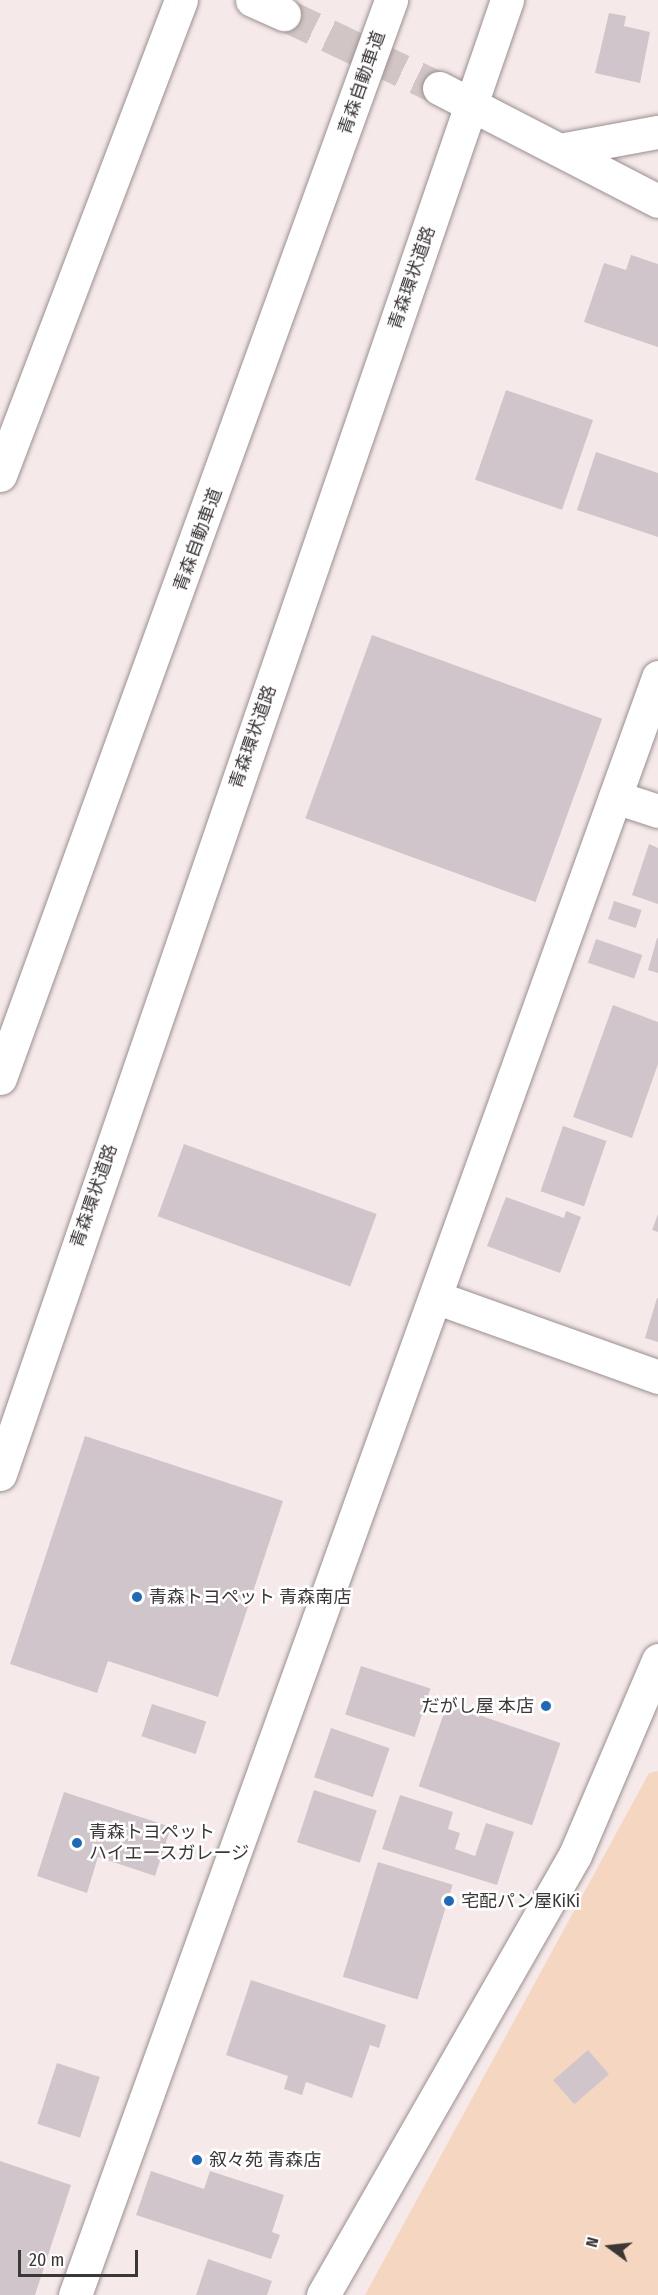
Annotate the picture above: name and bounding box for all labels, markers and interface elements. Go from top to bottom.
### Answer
street label: 青森自動車道 [334,28,390,138]
street label: 青森環状道路 [384,223,440,333]
street label: 青森自動車道 [169,486,227,594]
street label: 青森環状道路 [225,682,281,792]
street label: 青森環状道路 [66,1141,122,1251]
place label: 青森トヨペット 青森南店 [149,1586,351,1608]
marker: 青森トヨペット 青森南店 [130,1590,144,1604]
place label: だがし屋 本店 [422,1695,534,1717]
marker: だがし屋 本店 [539,1699,553,1713]
place label: 青森トヨペット ハイエースガレージ [89,1822,251,1864]
marker: 青森トヨペット ハイエースガレージ [70,1836,84,1850]
place label: 宅配パン屋KiKi [461,1890,579,1912]
marker: 宅配パン屋KiKi [442,1894,456,1908]
place label: 叙々苑 青森店 [209,2149,321,2171]
marker: 叙々苑 青森店 [190,2153,204,2167]
north arrow [580,2217,640,2277]
text: N [582,2235,603,2249]
scale bar [21,2238,141,2276]
text: 20 m [29,2249,64,2271]

